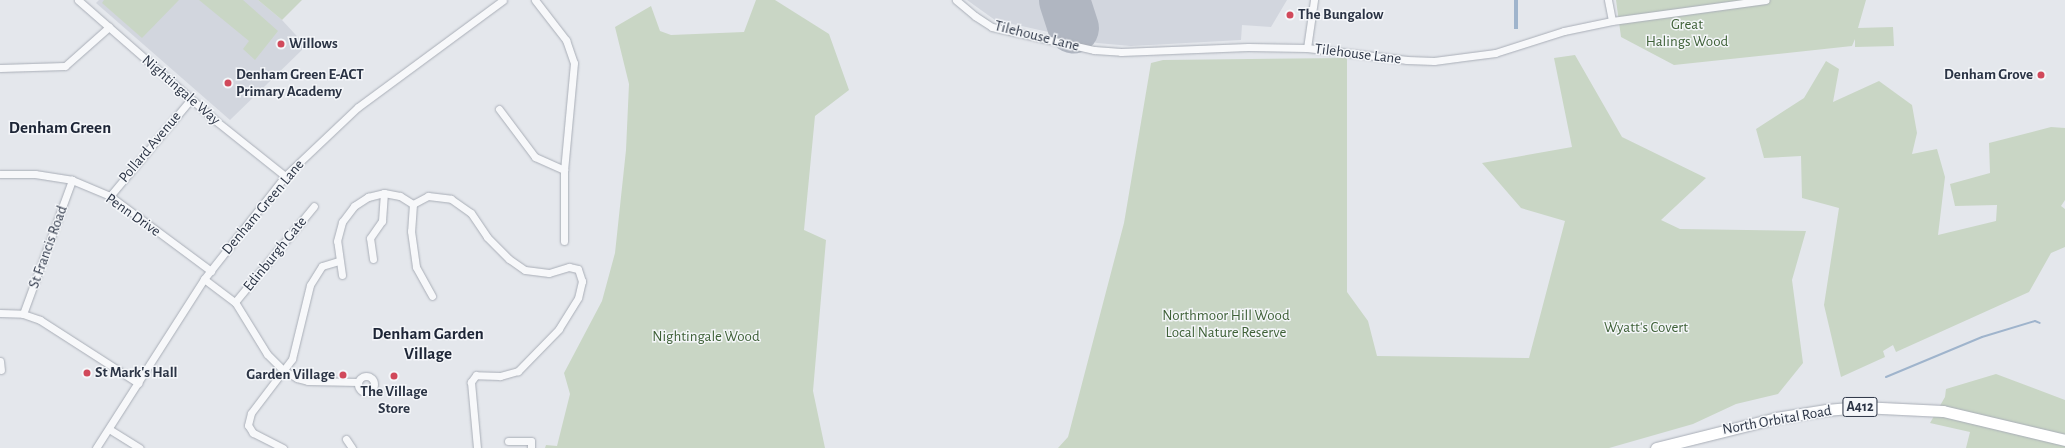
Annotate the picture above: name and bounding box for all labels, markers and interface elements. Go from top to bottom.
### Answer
place label: The Bungalow [1298,6,1383,24]
marker: The Bungalow [1285,10,1295,20]
park label: Great Halings Wood [1646,15,1728,50]
street label: Tilehouse Lane [993,17,1081,55]
place label: Willows [289,35,338,53]
marker: Willows [276,39,286,49]
street label: Tilehouse Lane [1314,40,1402,68]
street label: Nightingale Way [138,51,224,129]
place label: Denham Green E-ACT Primary Academy [236,65,364,100]
place label: Denham Grove [1944,66,2033,84]
marker: Denham Grove [2036,70,2046,80]
marker: Denham Green E-ACT Primary Academy [223,78,233,88]
street label: Pollard Avenue [115,108,185,186]
district label: Denham Green [9,118,111,138]
street label: Denham Green Lane [218,156,308,258]
street label: Penn Drive [102,190,164,240]
street label: St Francis Road [25,203,71,291]
street label: Edinburgh Gate [239,213,311,295]
park label: Northmoor Hill Wood Local Nature Reserve [1162,306,1290,341]
park label: Wyatt's Covert [1604,319,1688,337]
district label: Denham Garden Village [372,324,484,364]
park label: Nightingale Wood [652,328,760,346]
place label: St Mark's Hall [95,364,178,382]
place label: Garden Village [246,366,335,384]
marker: St Mark's Hall [82,368,92,378]
marker: Garden Village [338,370,348,380]
marker: The Village Store [389,371,399,381]
place label: The Village Store [360,382,428,417]
road number: A412 [1842,395,1878,419]
street label: North Orbital Road [1721,402,1833,438]

